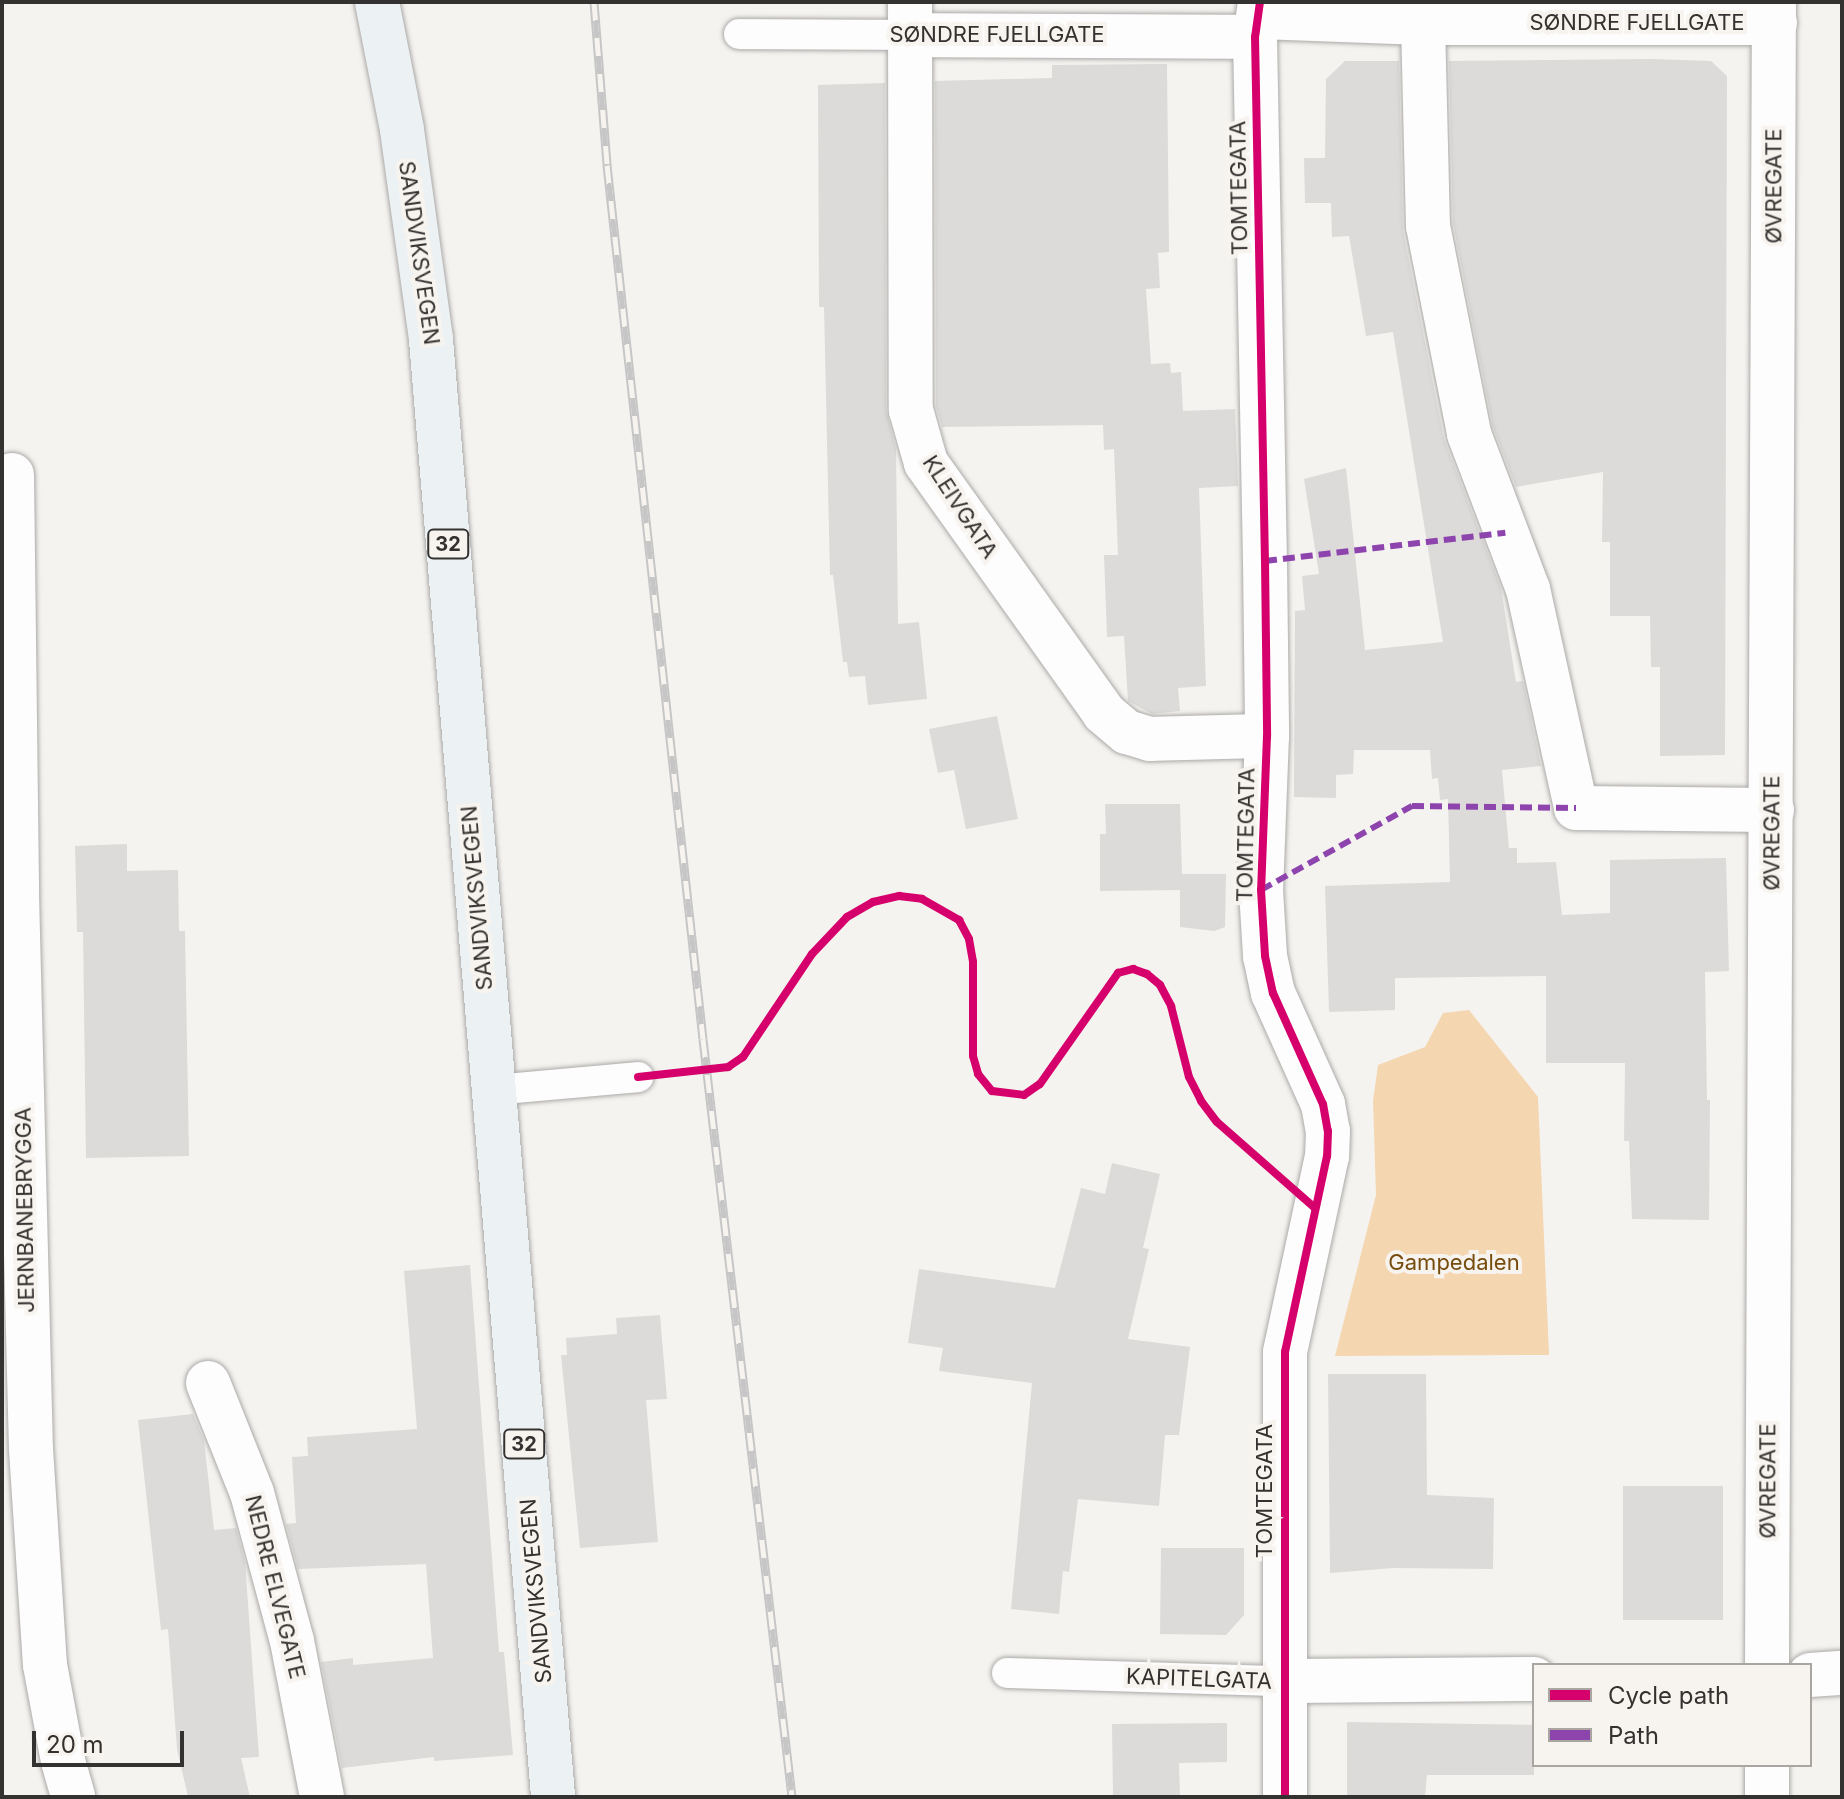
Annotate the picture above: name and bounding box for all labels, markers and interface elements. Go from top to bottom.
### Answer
street label: SØNDRE FJELLGATE [1529,10,1745,36]
street label: SØNDRE FJELLGATE [889,22,1105,48]
street label: TOMTEGATA [1225,121,1253,255]
street label: ØVREGATE [1761,128,1787,244]
street label: SANDVIKSVEGEN [393,159,445,347]
street label: KLEIVGATA [917,451,1003,563]
road number: 32 [426,528,470,560]
street label: TOMTEGATA [1232,768,1260,902]
street label: ØVREGATE [1759,775,1785,891]
street label: SANDVIKSVEGEN [456,805,498,991]
street label: JERNBANEBRYGGA [10,1107,40,1313]
park label: Gampedalen [1388,1250,1520,1276]
street label: ØVREGATE [1755,1423,1781,1539]
street label: TOMTEGATA [1252,1424,1278,1558]
road number: 32 [502,1428,546,1460]
street label: NEDRE ELVEGATE [239,1492,311,1682]
street label: SANDVIKSVEGEN [515,1498,557,1684]
street label: KAPITELGATA [1126,1663,1272,1695]
legend [1532,1663,1812,1767]
text: Cycle path [1608,1681,1729,1710]
scale bar [36,1715,188,1765]
text: Path [1608,1721,1659,1750]
text: 20 m [46,1730,104,1759]

